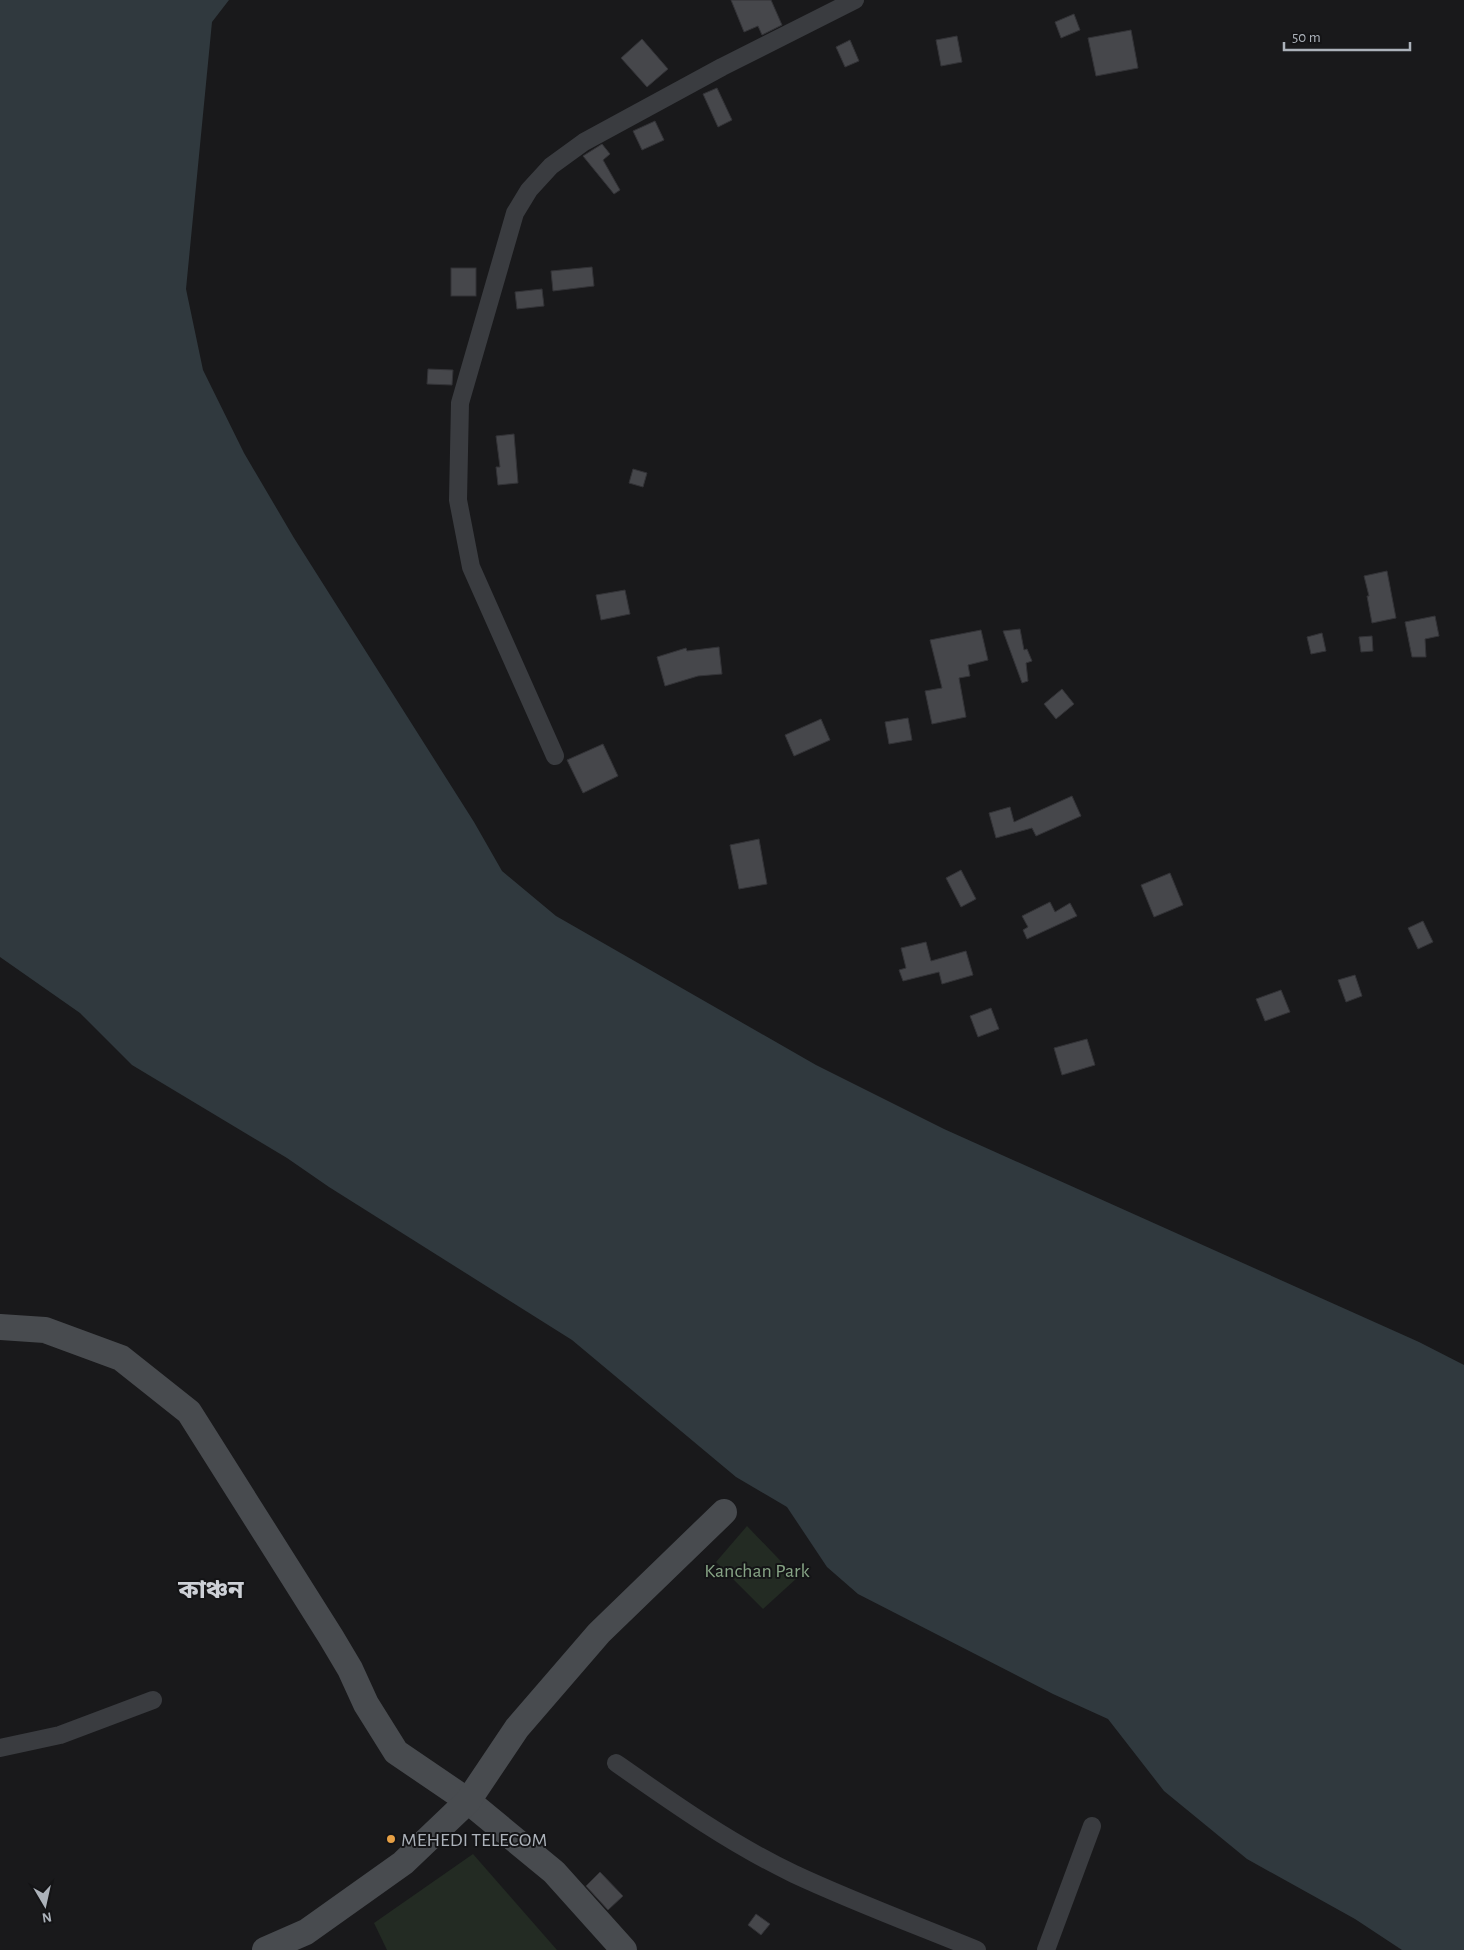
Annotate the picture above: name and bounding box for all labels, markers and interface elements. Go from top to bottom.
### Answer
scale bar [1284,20,1410,52]
text: 50 m [1292,30,1321,45]
park label: Kanchan Park [704,1561,810,1581]
district label: কাঞ্চন [177,1578,244,1603]
place label: MEHEDI TELECOM [401,1830,547,1850]
marker: MEHEDI TELECOM [385,1833,397,1845]
north arrow [20,1880,70,1930]
text: N [41,1909,53,1925]

